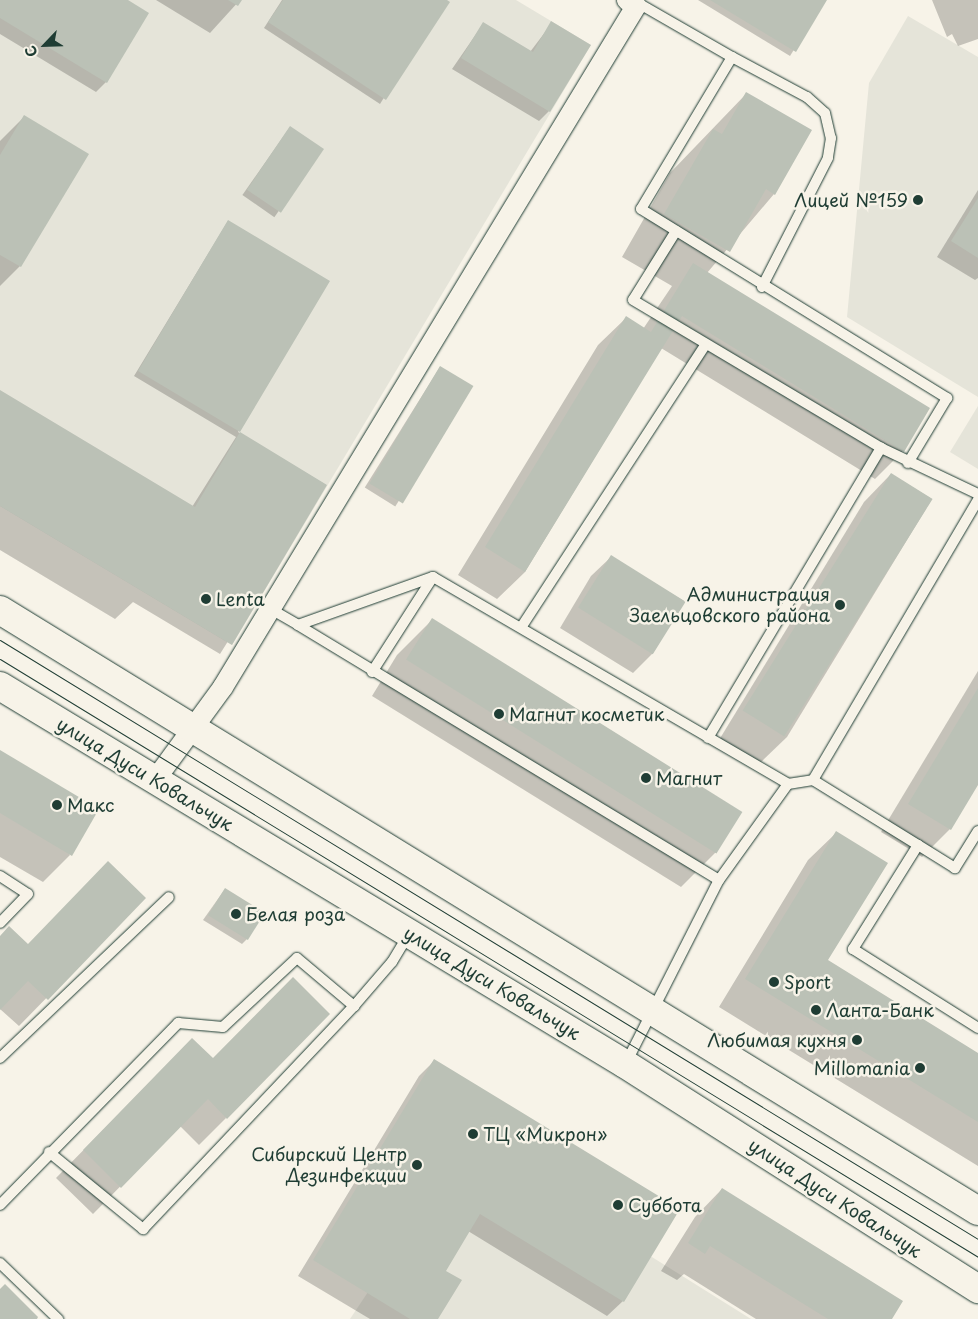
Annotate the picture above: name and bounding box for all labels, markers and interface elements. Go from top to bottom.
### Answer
north arrow [20,20,70,70]
text: С [19,42,43,60]
place label: Лицей №159 [795,189,908,211]
marker: Лицей №159 [912,194,924,206]
place label: Администрация Заельцовского района [629,584,830,626]
place label: Lenta [216,588,265,610]
marker: Lenta [200,593,212,605]
marker: Администрация Заельцовского района [834,599,846,611]
place label: Магнит косметик [509,703,665,725]
marker: Магнит косметик [493,708,505,720]
street label: улица Дуси Ковальчук [52,712,238,836]
place label: Магнит [656,767,722,789]
marker: Магнит [640,772,652,784]
place label: Макс [67,794,114,816]
marker: Макс [51,799,63,811]
place label: Белая роза [246,903,345,925]
marker: Белая роза [230,908,242,920]
street label: улица Дуси Ковальчук [399,921,585,1045]
place label: Sport [784,971,831,993]
marker: Sport [768,976,780,988]
place label: Ланта-Банк [826,999,934,1021]
marker: Ланта-Банк [810,1004,822,1016]
place label: Любимая кухня [707,1029,847,1051]
marker: Любимая кухня [851,1034,863,1046]
place label: Millomania [814,1057,910,1079]
marker: Millomania [914,1062,926,1074]
place label: ТЦ «Микрон» [483,1123,608,1145]
marker: ТЦ «Микрон» [467,1128,479,1140]
street label: улица Дуси Ковальчук [744,1134,926,1262]
place label: Сибирский Центр Дезинфекции [251,1144,407,1186]
marker: Сибирский Центр Дезинфекции [411,1159,423,1171]
place label: Суббота [628,1194,702,1216]
marker: Суббота [612,1199,624,1211]

